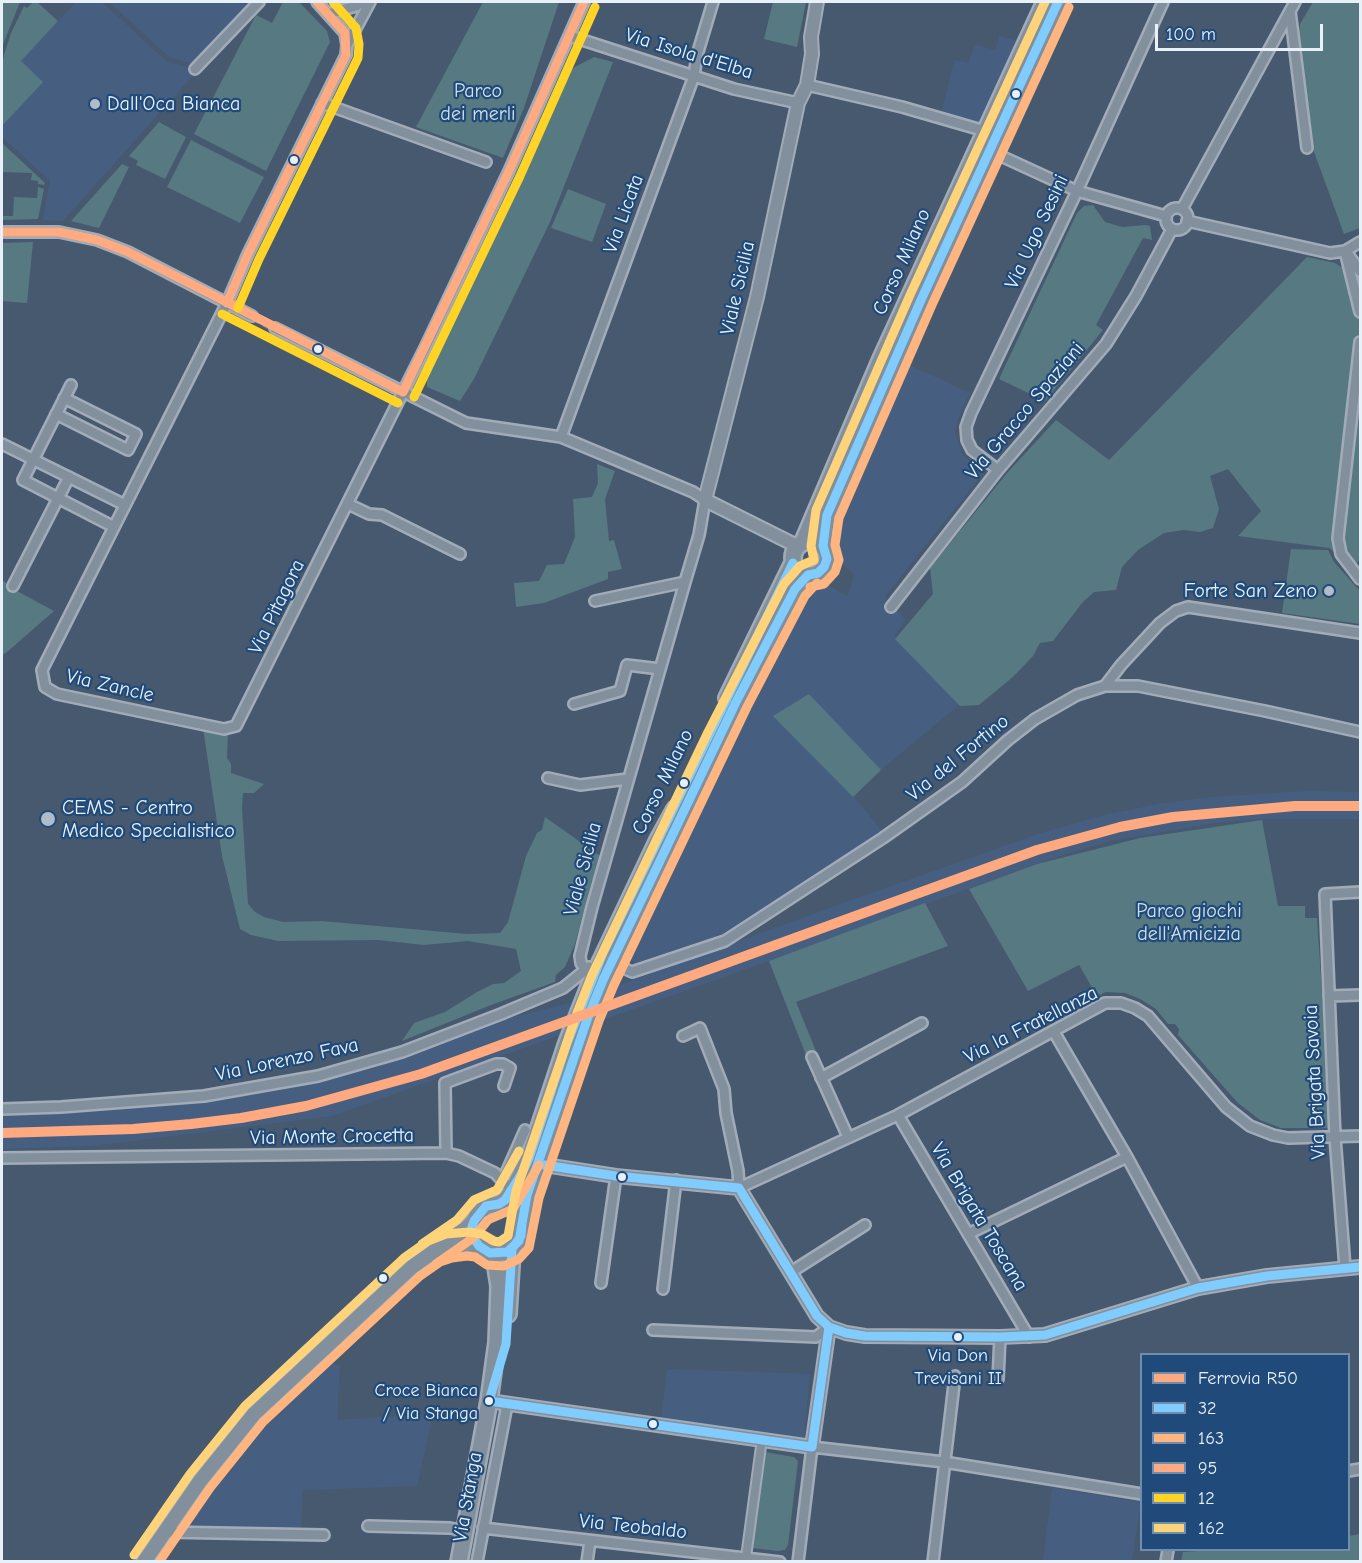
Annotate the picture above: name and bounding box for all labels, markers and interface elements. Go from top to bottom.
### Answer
scale bar [1158,12,1326,50]
street label: Via Isola d'Elba [622,23,756,85]
text: 100 m [1166,24,1216,45]
park label: Parco dei merli [440,79,516,126]
unlabelled marker [1010,88,1022,100]
place label: Dall'Oca Bianca [107,92,240,116]
marker: Dall'Oca Bianca [88,97,102,111]
unlabelled marker [288,154,300,166]
street label: Via Licata [599,171,649,257]
street label: Via Ugo Sesini [1000,171,1074,293]
street label: Corso Milano [868,205,936,319]
street label: Viale Sicilia [716,239,760,337]
street label: Via Gracco Spaziani [960,337,1090,485]
unlabelled marker [312,343,324,355]
street label: Via Pitagora [244,556,310,658]
place label: Forte San Zeno [1184,579,1317,603]
marker: Forte San Zeno [1322,584,1336,598]
street label: Via Zancle [64,664,156,708]
street label: Via del Fortino [902,709,1014,807]
street label: Corso Milano [627,726,699,838]
unlabelled marker [678,777,690,789]
place label: CEMS - Centro Medico Specialistico [62,796,235,843]
marker: CEMS - Centro Medico Specialistico [39,810,57,828]
street label: Viale Sicilia [559,820,607,918]
park label: Parco giochi dell'Amicizia [1136,899,1242,946]
street label: Via la Fratellanza [960,981,1102,1069]
street label: Via Brigata Savoia [1299,1004,1331,1160]
street label: Via Lorenzo Fava [213,1033,361,1087]
street label: Via Monte Crocetta [250,1124,414,1150]
street label: Via Brigata Toscana [925,1138,1033,1296]
unlabelled marker [616,1171,628,1183]
unlabelled marker [377,1272,389,1284]
marker: Via Don Trevisani II [952,1331,964,1343]
place label: Via Don Trevisani II [914,1345,1002,1388]
legend [1140,1353,1350,1551]
text: Ferrovia R50 [1198,1368,1298,1389]
place label: Croce Bianca / Via Stanga [374,1380,478,1422]
marker: Croce Bianca / Via Stanga [483,1395,495,1407]
text: 32 [1198,1398,1217,1419]
unlabelled marker [647,1418,659,1430]
text: 163 [1198,1428,1224,1449]
street label: Via Stanga [448,1450,488,1544]
text: 95 [1198,1458,1217,1479]
text: 12 [1198,1488,1215,1509]
street label: Via Teobaldo [578,1509,688,1545]
text: 162 [1198,1518,1224,1539]

